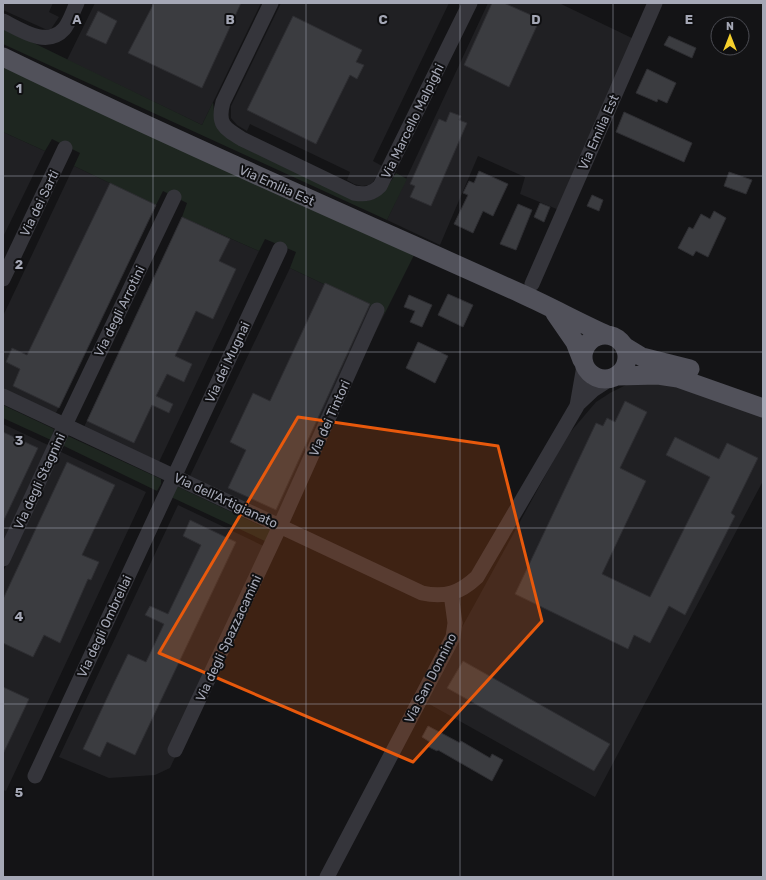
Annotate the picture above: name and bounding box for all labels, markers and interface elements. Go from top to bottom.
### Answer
text: A [72,12,82,27]
text: B [225,12,235,27]
text: C [378,12,388,27]
text: D [531,12,541,27]
text: E [685,12,693,27]
north arrow [710,16,750,56]
text: N [726,20,734,33]
street label: Via Marcello Malpighi [378,61,448,182]
text: 1 [16,81,22,96]
street label: Via Emilia Est [575,92,622,172]
street label: Via Emilia Est [237,162,317,209]
street label: Via dei Sarti [17,168,62,239]
text: 2 [15,257,23,272]
street label: Via degli Arrotini [91,263,149,359]
street label: Via dei Mugnai [202,319,254,405]
street label: Via dei Tintori [306,378,353,459]
street label: Via degli Stagnini [11,431,69,532]
text: 3 [15,433,24,448]
street label: Via dell'Artigianato [171,470,280,532]
street label: Via degli Ombrellai [74,573,136,680]
street label: Via degli Spazzacamini [193,573,265,704]
text: 4 [15,609,24,624]
street label: Via San Donnino [401,631,460,726]
text: 5 [15,785,23,800]

